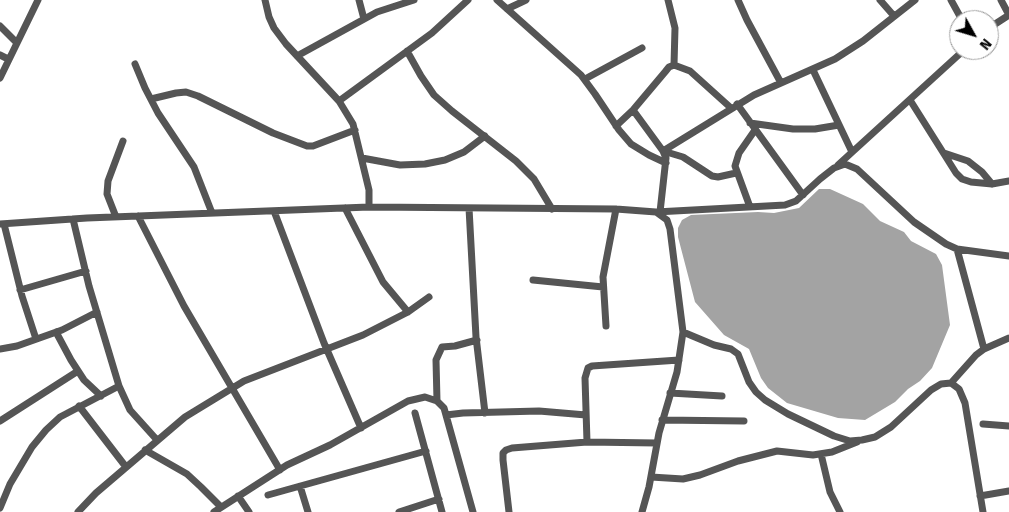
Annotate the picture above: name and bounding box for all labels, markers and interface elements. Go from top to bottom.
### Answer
north arrow [949,10,999,60]
text: N [976,35,995,53]

